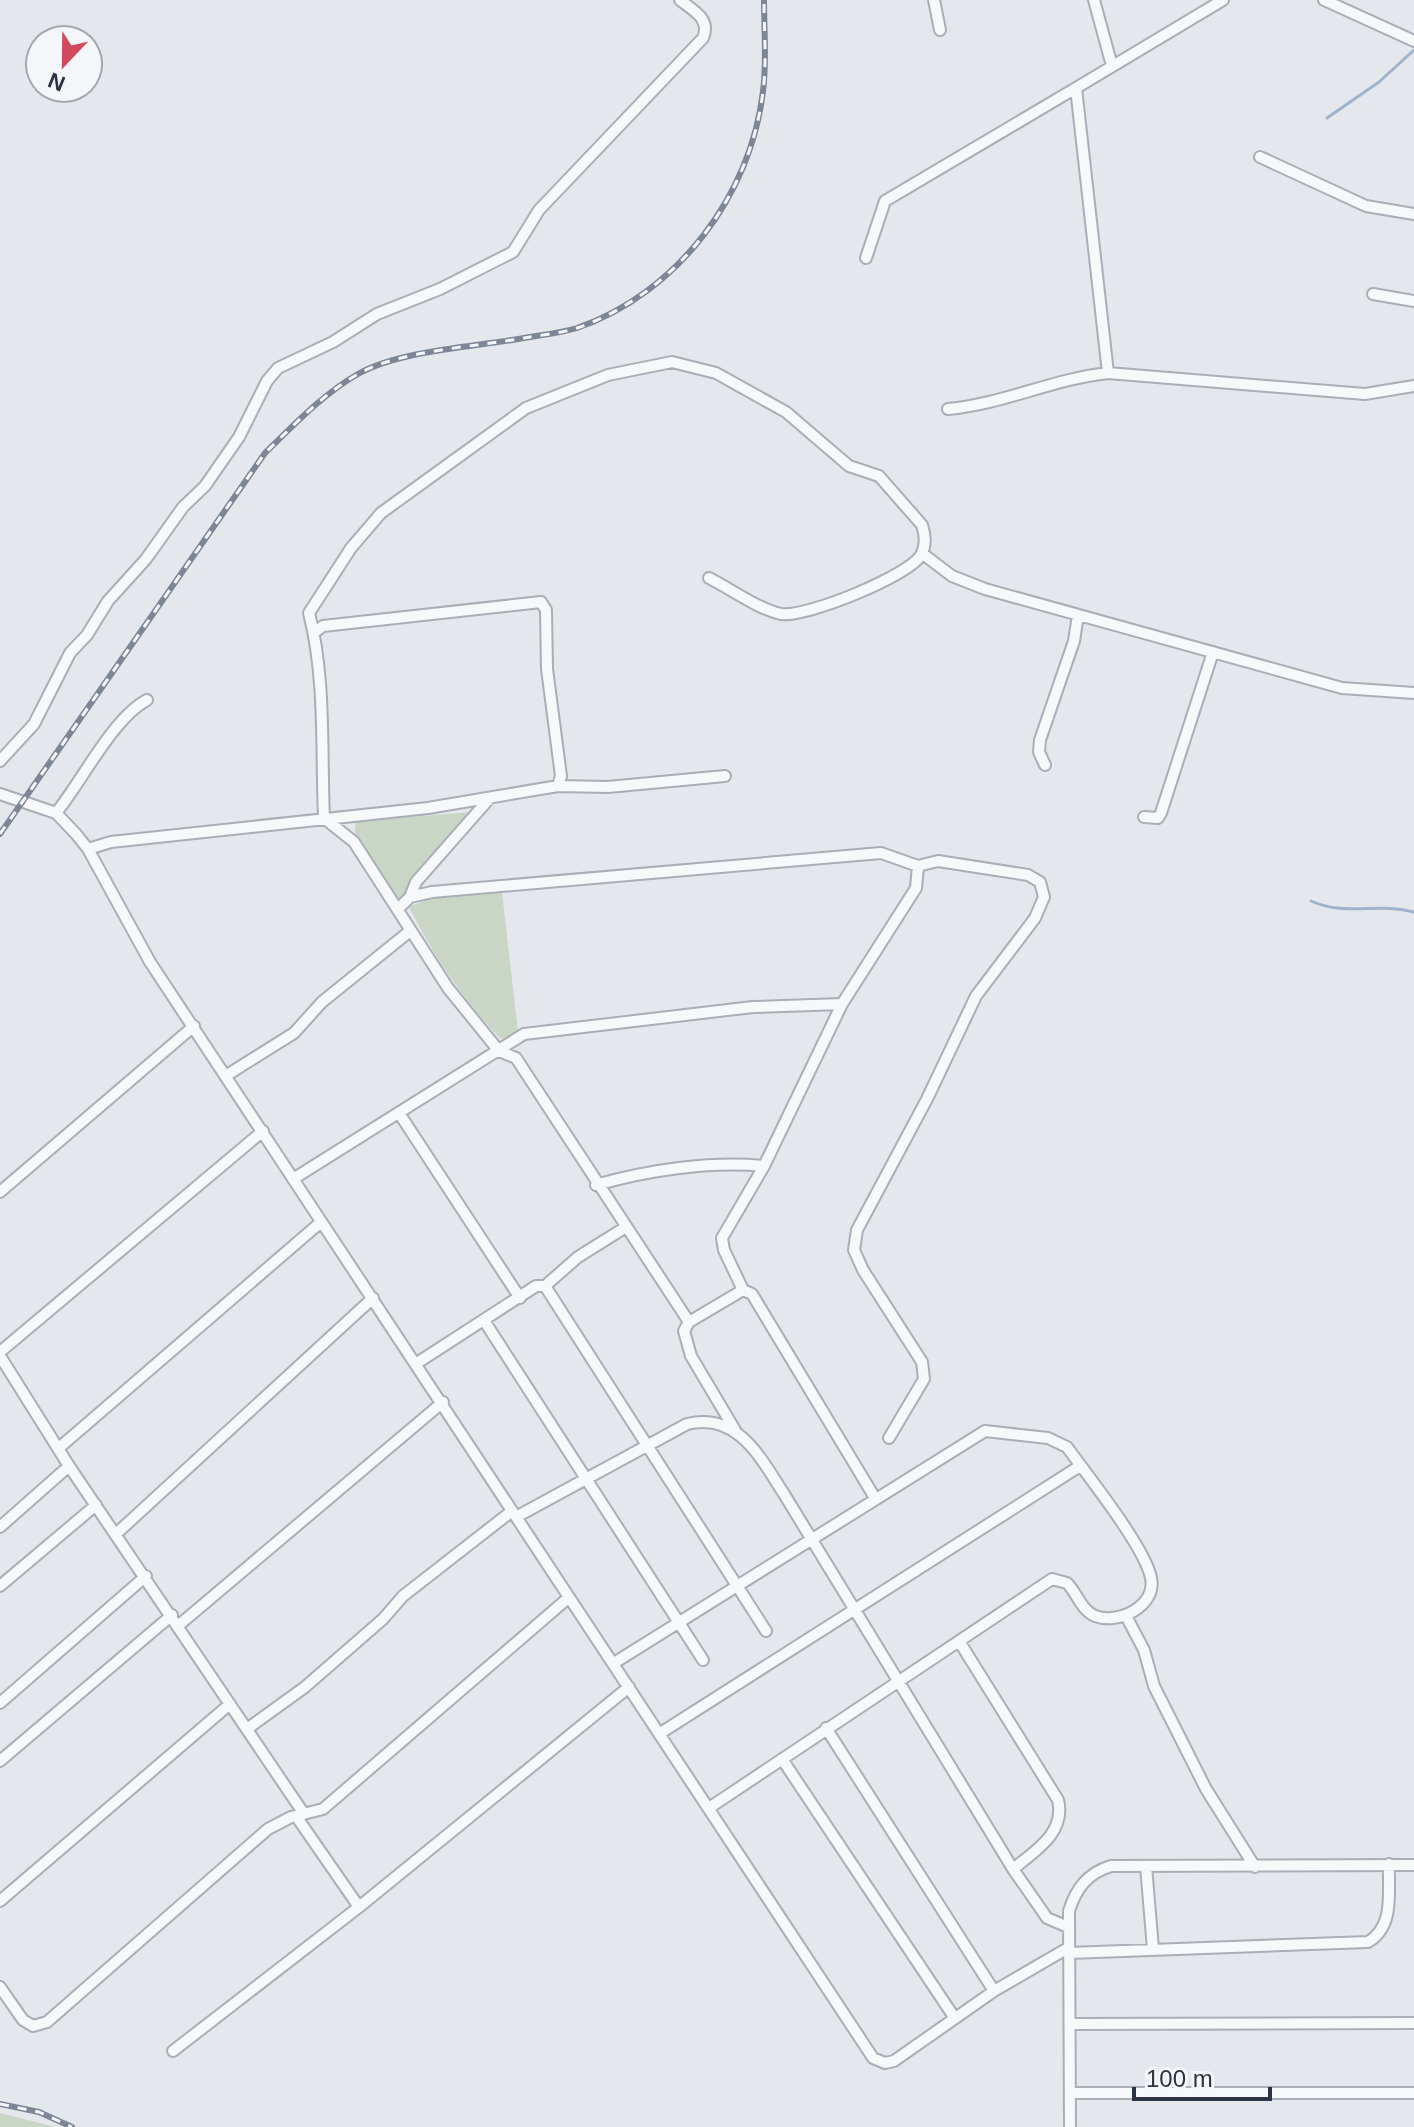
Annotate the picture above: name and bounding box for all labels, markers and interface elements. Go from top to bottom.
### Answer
north arrow [24,24,104,104]
text: N [45,68,69,97]
scale bar [1134,2051,1270,2101]
text: 100 m [1146,2065,1213,2092]

